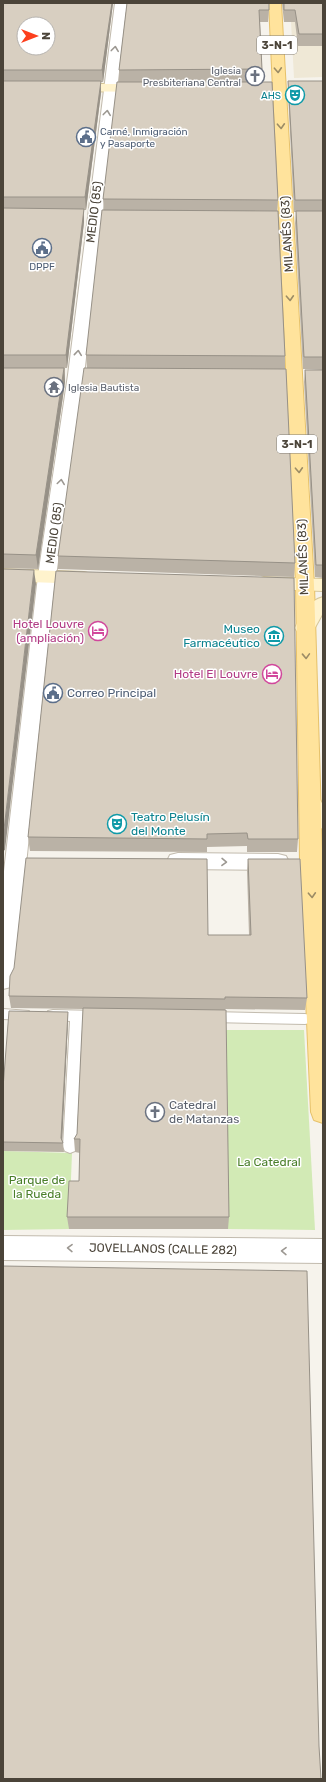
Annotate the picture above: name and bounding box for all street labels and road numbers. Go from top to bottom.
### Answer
road number: 3-N-1 [257,36,297,54]
street label: MEDIO (85) [83,180,105,244]
street label: MILANÉS (83) [278,196,296,272]
road number: 3-N-1 [277,435,317,453]
street label: MEDIO (85) [43,501,65,565]
street label: MILANÉS (83) [295,519,311,595]
street label: JOVELLANOS (CALLE 282) [89,1241,237,1257]

